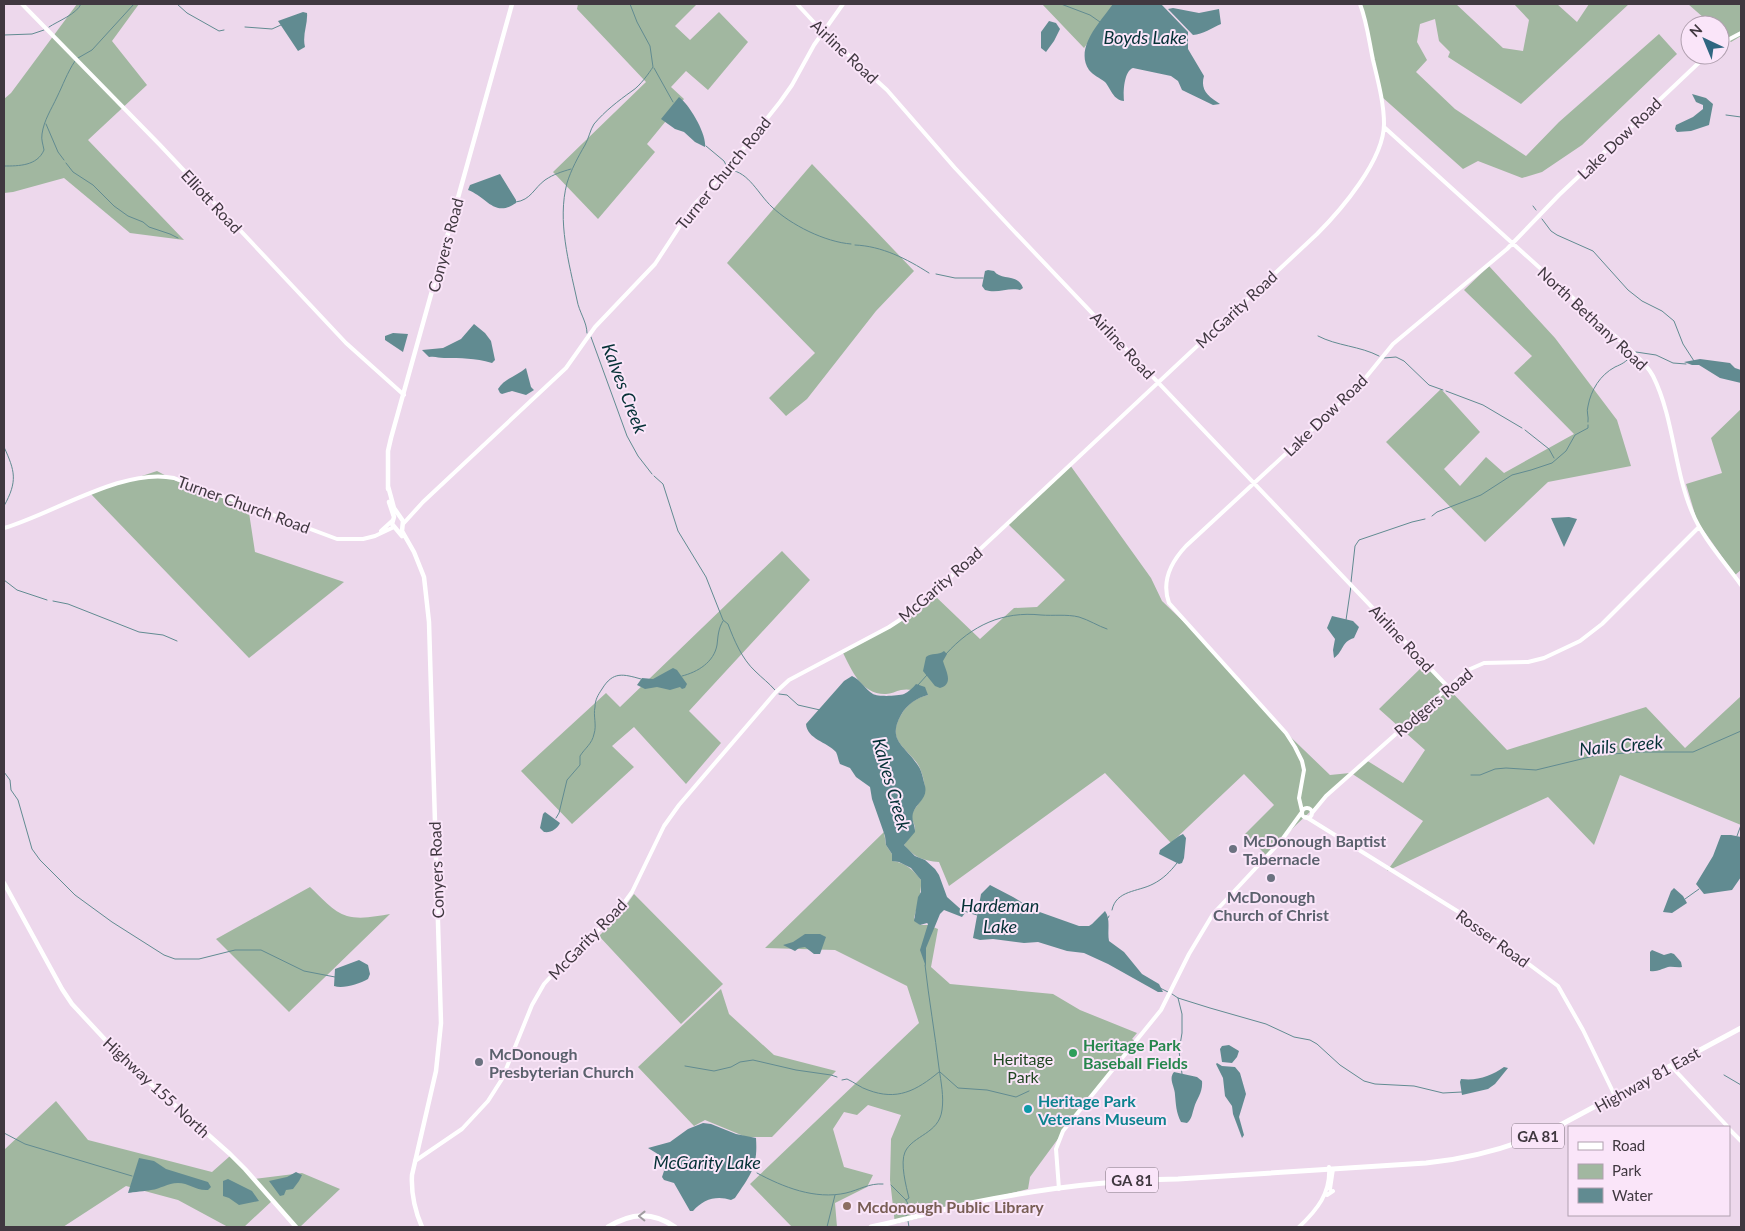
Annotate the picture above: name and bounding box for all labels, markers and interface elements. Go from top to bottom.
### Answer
street label: Airline Road [807,15,883,87]
north arrow [1680,15,1730,65]
text: N [1686,20,1705,40]
water label: Boyds Lake [1103,26,1187,48]
street label: Lake Dow Road [1573,93,1665,183]
street label: Turner Church Road [672,113,774,233]
street label: Elliott Road [178,165,246,237]
street label: Conyers Road [423,196,467,294]
street label: North Bethany Road [1534,262,1652,374]
street label: McGarity Road [1191,266,1281,352]
street label: Airline Road [1087,307,1159,383]
water label: Kalves Creek [598,340,652,437]
street label: Lake Dow Road [1279,370,1371,460]
street label: Turner Church Road [175,471,313,537]
street label: McGarity Road [894,543,986,625]
street label: Airline Road [1366,600,1438,676]
street label: Rodgers Road [1390,664,1476,740]
water label: Nails Creek [1578,730,1664,760]
water label: Kalves Creek [868,735,916,833]
street label: Conyers Road [425,821,447,919]
place label: McDonough Baptist Tabernacle [1243,831,1386,868]
marker: McDonough Baptist Tabernacle [1227,843,1239,855]
marker: McDonough Church of Christ [1265,872,1277,884]
place label: McDonough Church of Christ [1213,887,1329,924]
water label: Hardeman Lake [961,894,1039,937]
street label: McGarity Road [544,895,630,983]
street label: Rosser Road [1453,905,1533,971]
street label: Highway 155 North [100,1033,214,1141]
place label: Heritage Park Baseball Fields [1083,1035,1188,1072]
street label: Highway 81 East [1591,1042,1703,1116]
place label: McDonough Presbyterian Church [489,1044,634,1081]
marker: Heritage Park Baseball Fields [1067,1047,1079,1059]
park label: Heritage Park [993,1049,1053,1086]
marker: McDonough Presbyterian Church [473,1056,485,1068]
place label: Heritage Park Veterans Museum [1037,1091,1167,1128]
marker: Heritage Park Veterans Museum [1022,1103,1034,1115]
road number: GA 81 [1512,1124,1564,1148]
legend [1568,1126,1730,1216]
text: Road [1612,1136,1645,1154]
water label: McGarity Lake [653,1151,761,1173]
text: Park [1612,1161,1642,1179]
road number: GA 81 [1106,1168,1158,1192]
text: Water [1612,1186,1653,1204]
place label: Mcdonough Public Library [857,1197,1044,1216]
marker: Mcdonough Public Library [841,1200,853,1212]
one-way arrow [637,1211,645,1221]

